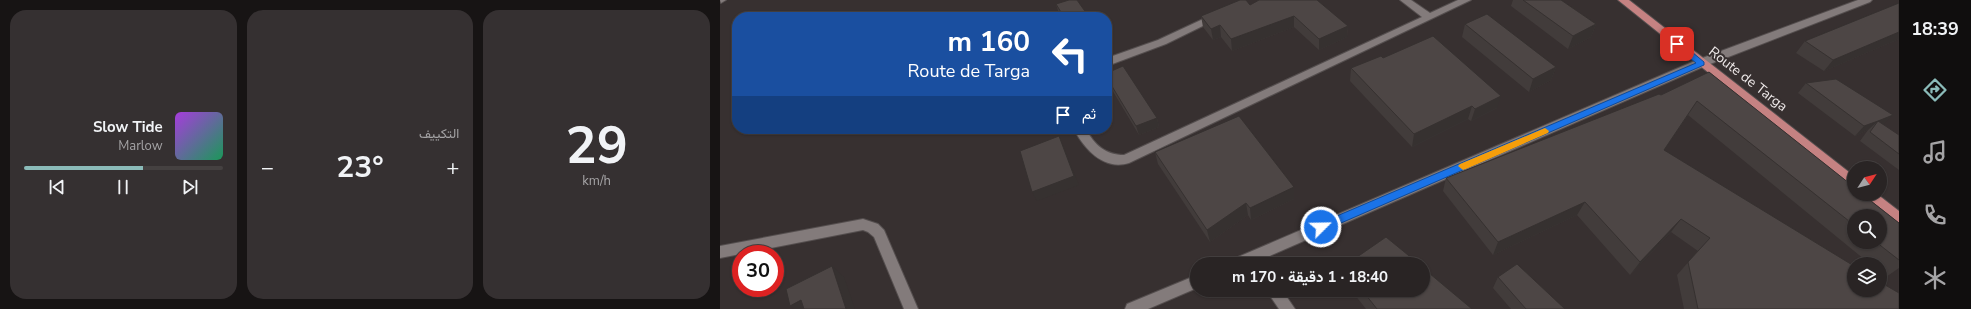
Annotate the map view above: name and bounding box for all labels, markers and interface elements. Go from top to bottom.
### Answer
text: 18:39 [1911,17,1959,41]
text: 160 m [947,23,1030,61]
pin [1660,27,1694,61]
icon: left [1044,28,1096,80]
icon: arrive [1666,33,1688,55]
street label: Route de Targa [1705,42,1791,116]
text: Route de Targa [908,59,1030,83]
icon: directions [1921,76,1949,104]
icon: arrive [1052,104,1074,126]
text: ثم [1082,104,1096,124]
text: 29 [565,110,628,181]
text: Slow Tide [93,117,163,137]
text: التكييف [419,125,459,143]
text: Marlow [118,137,163,155]
icon: music [1921,138,1949,166]
text: 23° [336,147,384,188]
text: − [261,153,274,183]
text: + [446,153,459,183]
north arrow [1847,161,1887,201]
map controls [1847,161,1887,297]
text: km/h [582,172,611,190]
icon: previous [46,176,68,198]
icon: pause [112,176,134,198]
icon: next [179,176,201,198]
icon: phone [1921,201,1949,229]
position arrow [1300,206,1342,248]
button: search [1847,209,1887,249]
speed limit sign: 30 [732,245,784,297]
button: layers [1847,257,1887,297]
icon: climate [1921,264,1949,292]
text: 18:40 · 1 دقيقة · 170 m [1232,267,1388,287]

